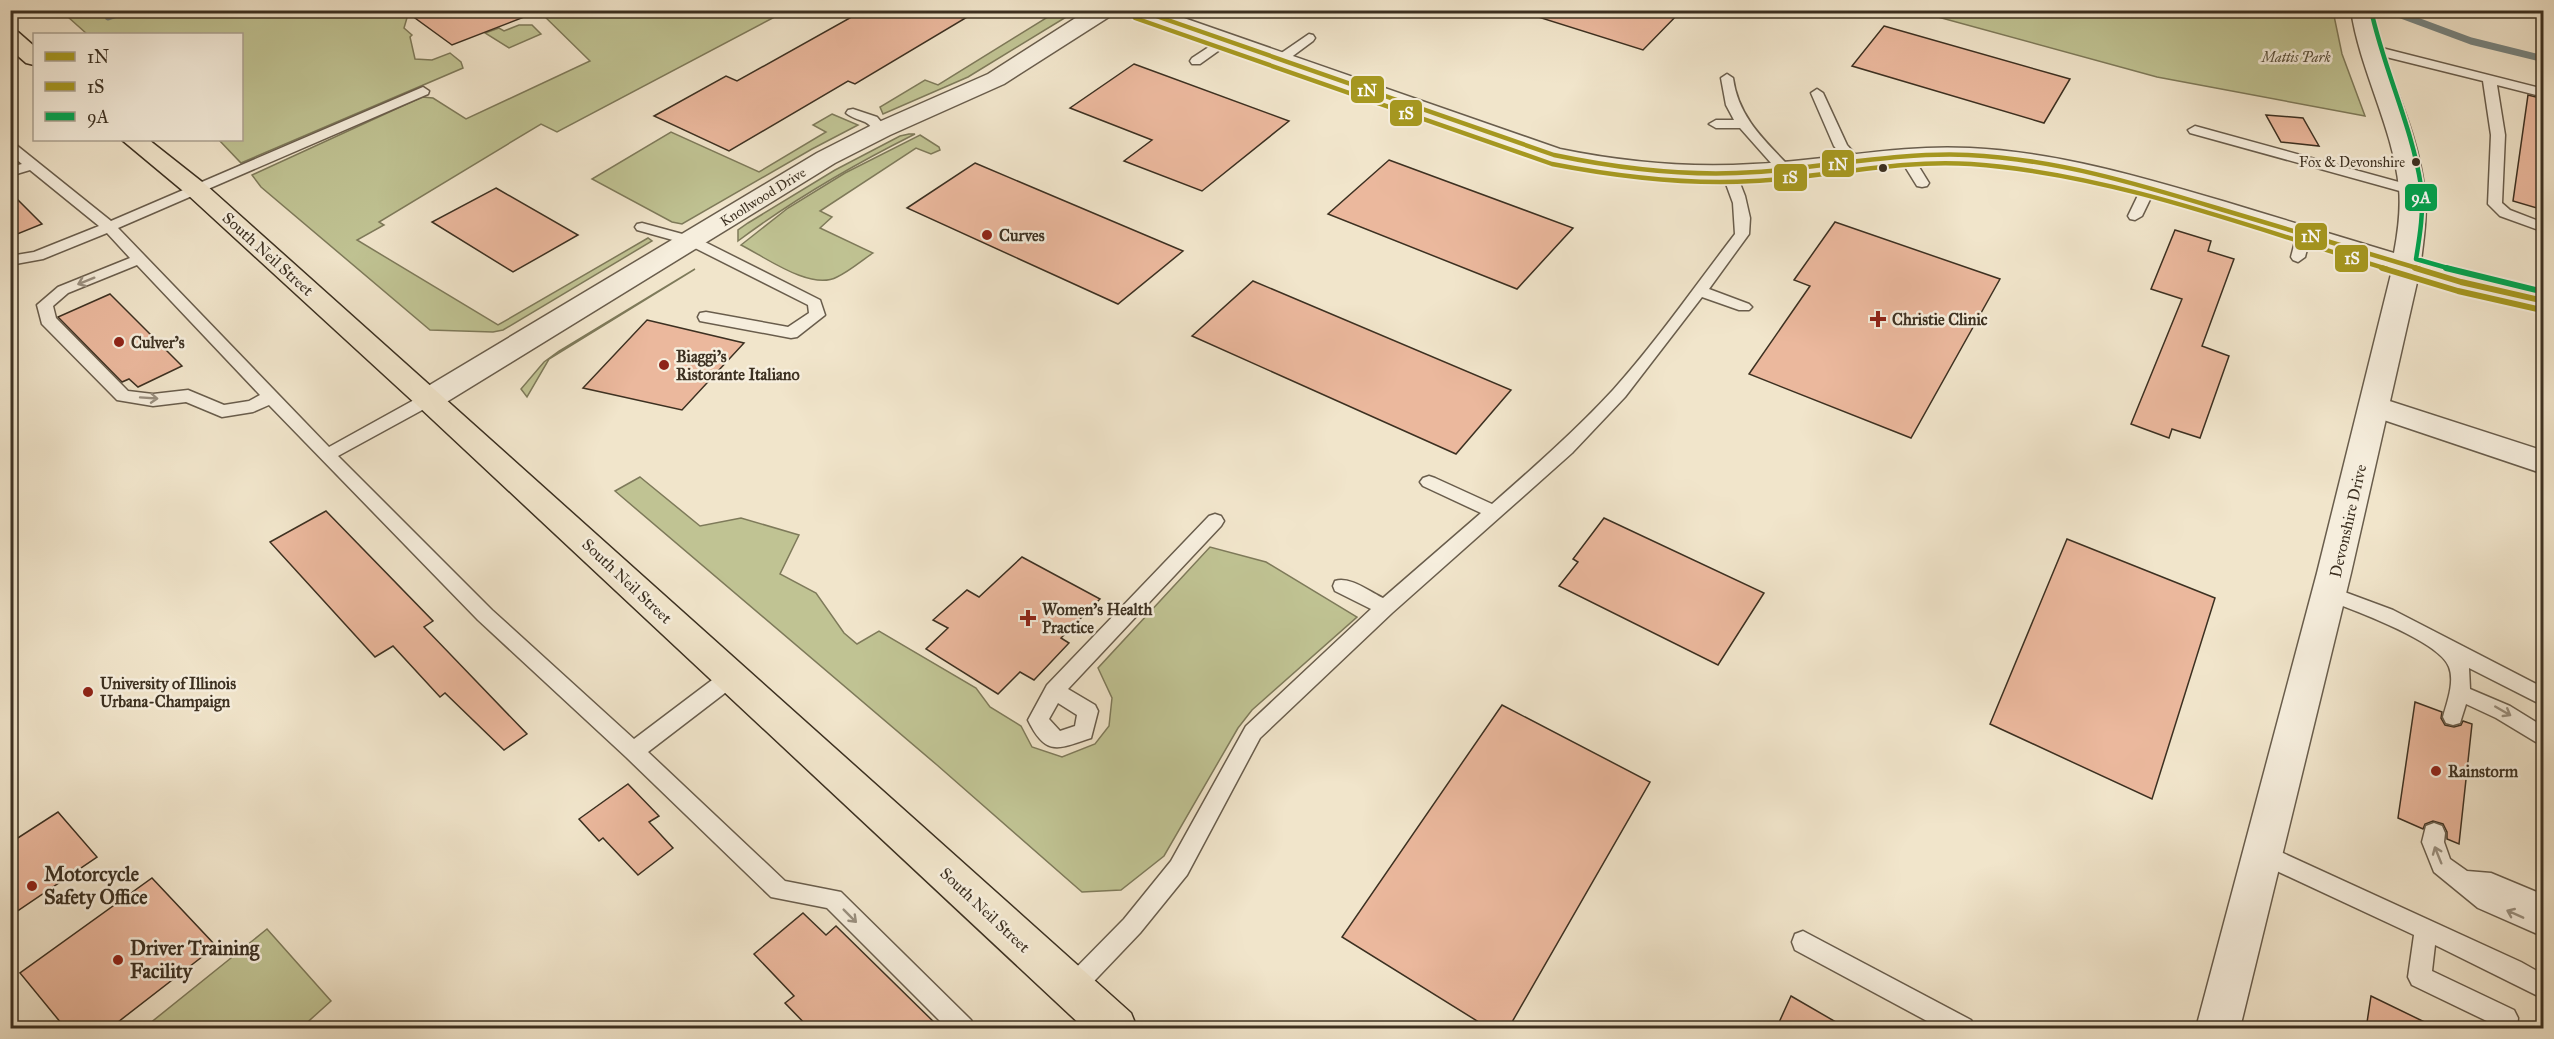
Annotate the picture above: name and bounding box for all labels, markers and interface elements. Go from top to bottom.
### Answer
legend [33,33,243,141]
text: 1N [87,46,109,68]
park label: Mattis Park [2259,49,2331,66]
line badge: 1N [1350,75,1385,104]
text: 1S [87,76,104,98]
text: 1N [1357,81,1377,100]
line badge: 1S [1389,99,1423,127]
text: 1S [1398,104,1414,123]
text: 9A [87,106,109,128]
line badge: 1N [1821,149,1855,178]
place label: Fox & Devonshire [2299,154,2405,171]
text: 1N [1828,155,1848,174]
marker: Fox & Devonshire [2410,156,2422,168]
unlabelled marker [1877,162,1889,174]
line badge: 1S [1773,163,1808,192]
street label: Knollwood Drive [717,164,809,230]
text: 1S [1782,168,1798,187]
line badge: 9A [2404,183,2438,212]
text: 9A [2411,188,2431,208]
street label: South Neil Street [219,208,318,300]
line badge: 1N [2294,222,2328,251]
place label: Curves [999,226,1045,245]
text: 1N [2301,227,2321,246]
marker: Curves [980,228,994,242]
line badge: 1S [2334,244,2369,273]
text: 1S [2344,249,2360,268]
one-way arrow [77,276,95,287]
marker: Christie Clinic [1869,310,1887,328]
place label: Christie Clinic [1892,310,1988,329]
place label: Culver's [131,333,185,352]
marker: Culver's [112,335,126,349]
place label: Biaggi's Ristorante Italiano [676,347,800,384]
marker: Biaggi's Ristorante Italiano [657,358,671,372]
one-way arrow [138,393,158,404]
street label: Devonshire Drive [2326,462,2370,580]
street label: South Neil Street [578,535,676,628]
place label: Women's Health Practice [1042,600,1153,637]
marker: Women's Health Practice [1019,609,1037,627]
place label: University of Illinois Urbana-Champaign [100,674,236,712]
marker: University of Illinois Urbana-Champaign [81,685,95,699]
one-way arrow [2494,706,2511,718]
place label: Rainstorm [2448,762,2519,781]
marker: Rainstorm [2429,764,2443,778]
one-way arrow [2432,846,2443,865]
place label: Motorcycle Safety Office [44,862,148,910]
street label: South Neil Street [936,864,1034,957]
marker: Motorcycle Safety Office [25,879,39,893]
one-way arrow [2506,908,2524,919]
one-way arrow [843,909,858,924]
place label: Driver Training Facility [130,936,260,984]
marker: Driver Training Facility [111,953,125,967]

